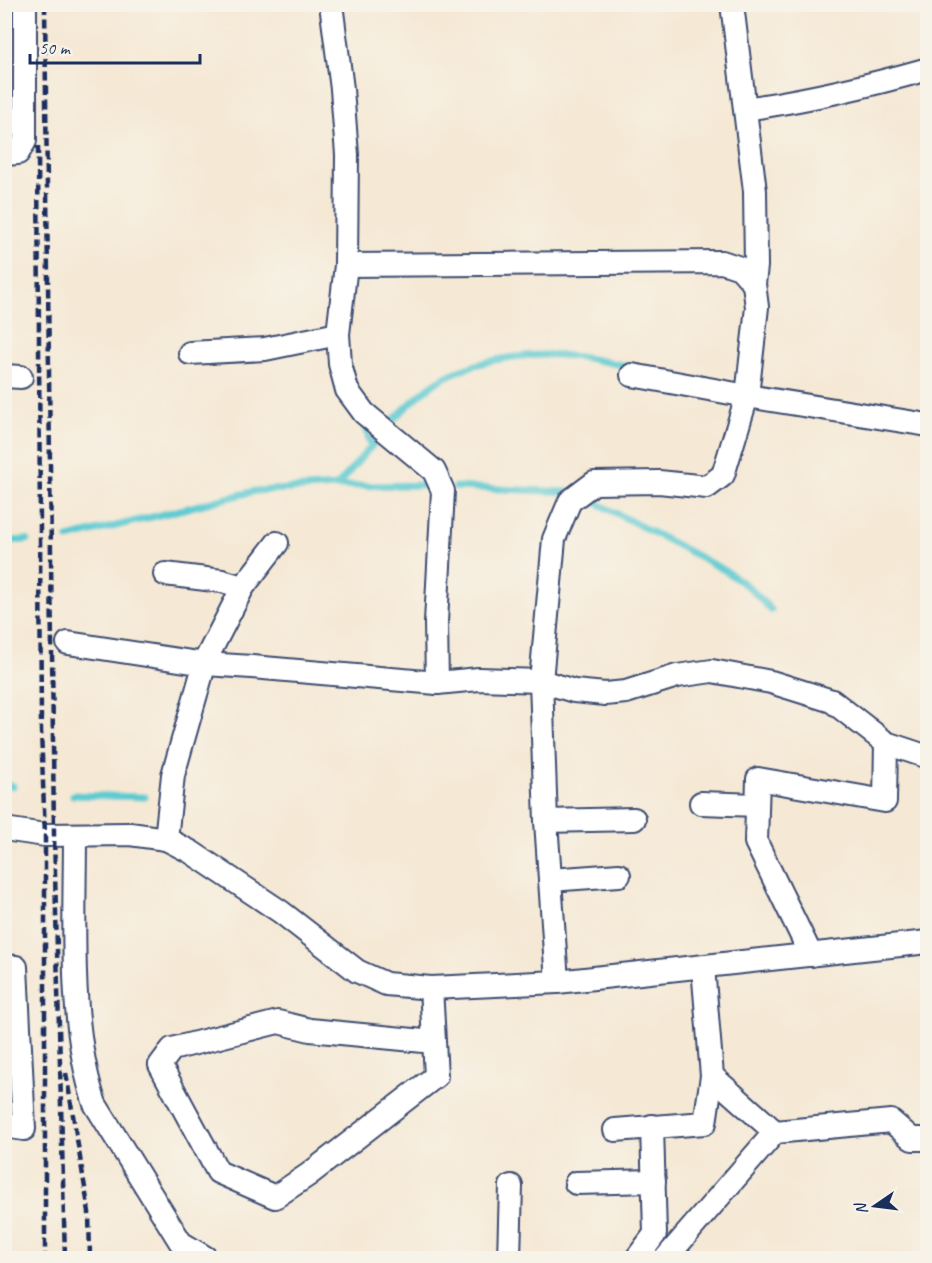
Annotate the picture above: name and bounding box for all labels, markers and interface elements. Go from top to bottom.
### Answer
scale bar [30,27,200,65]
text: 50 m [39,37,72,59]
north arrow [845,1176,905,1236]
text: N [850,1199,872,1217]

